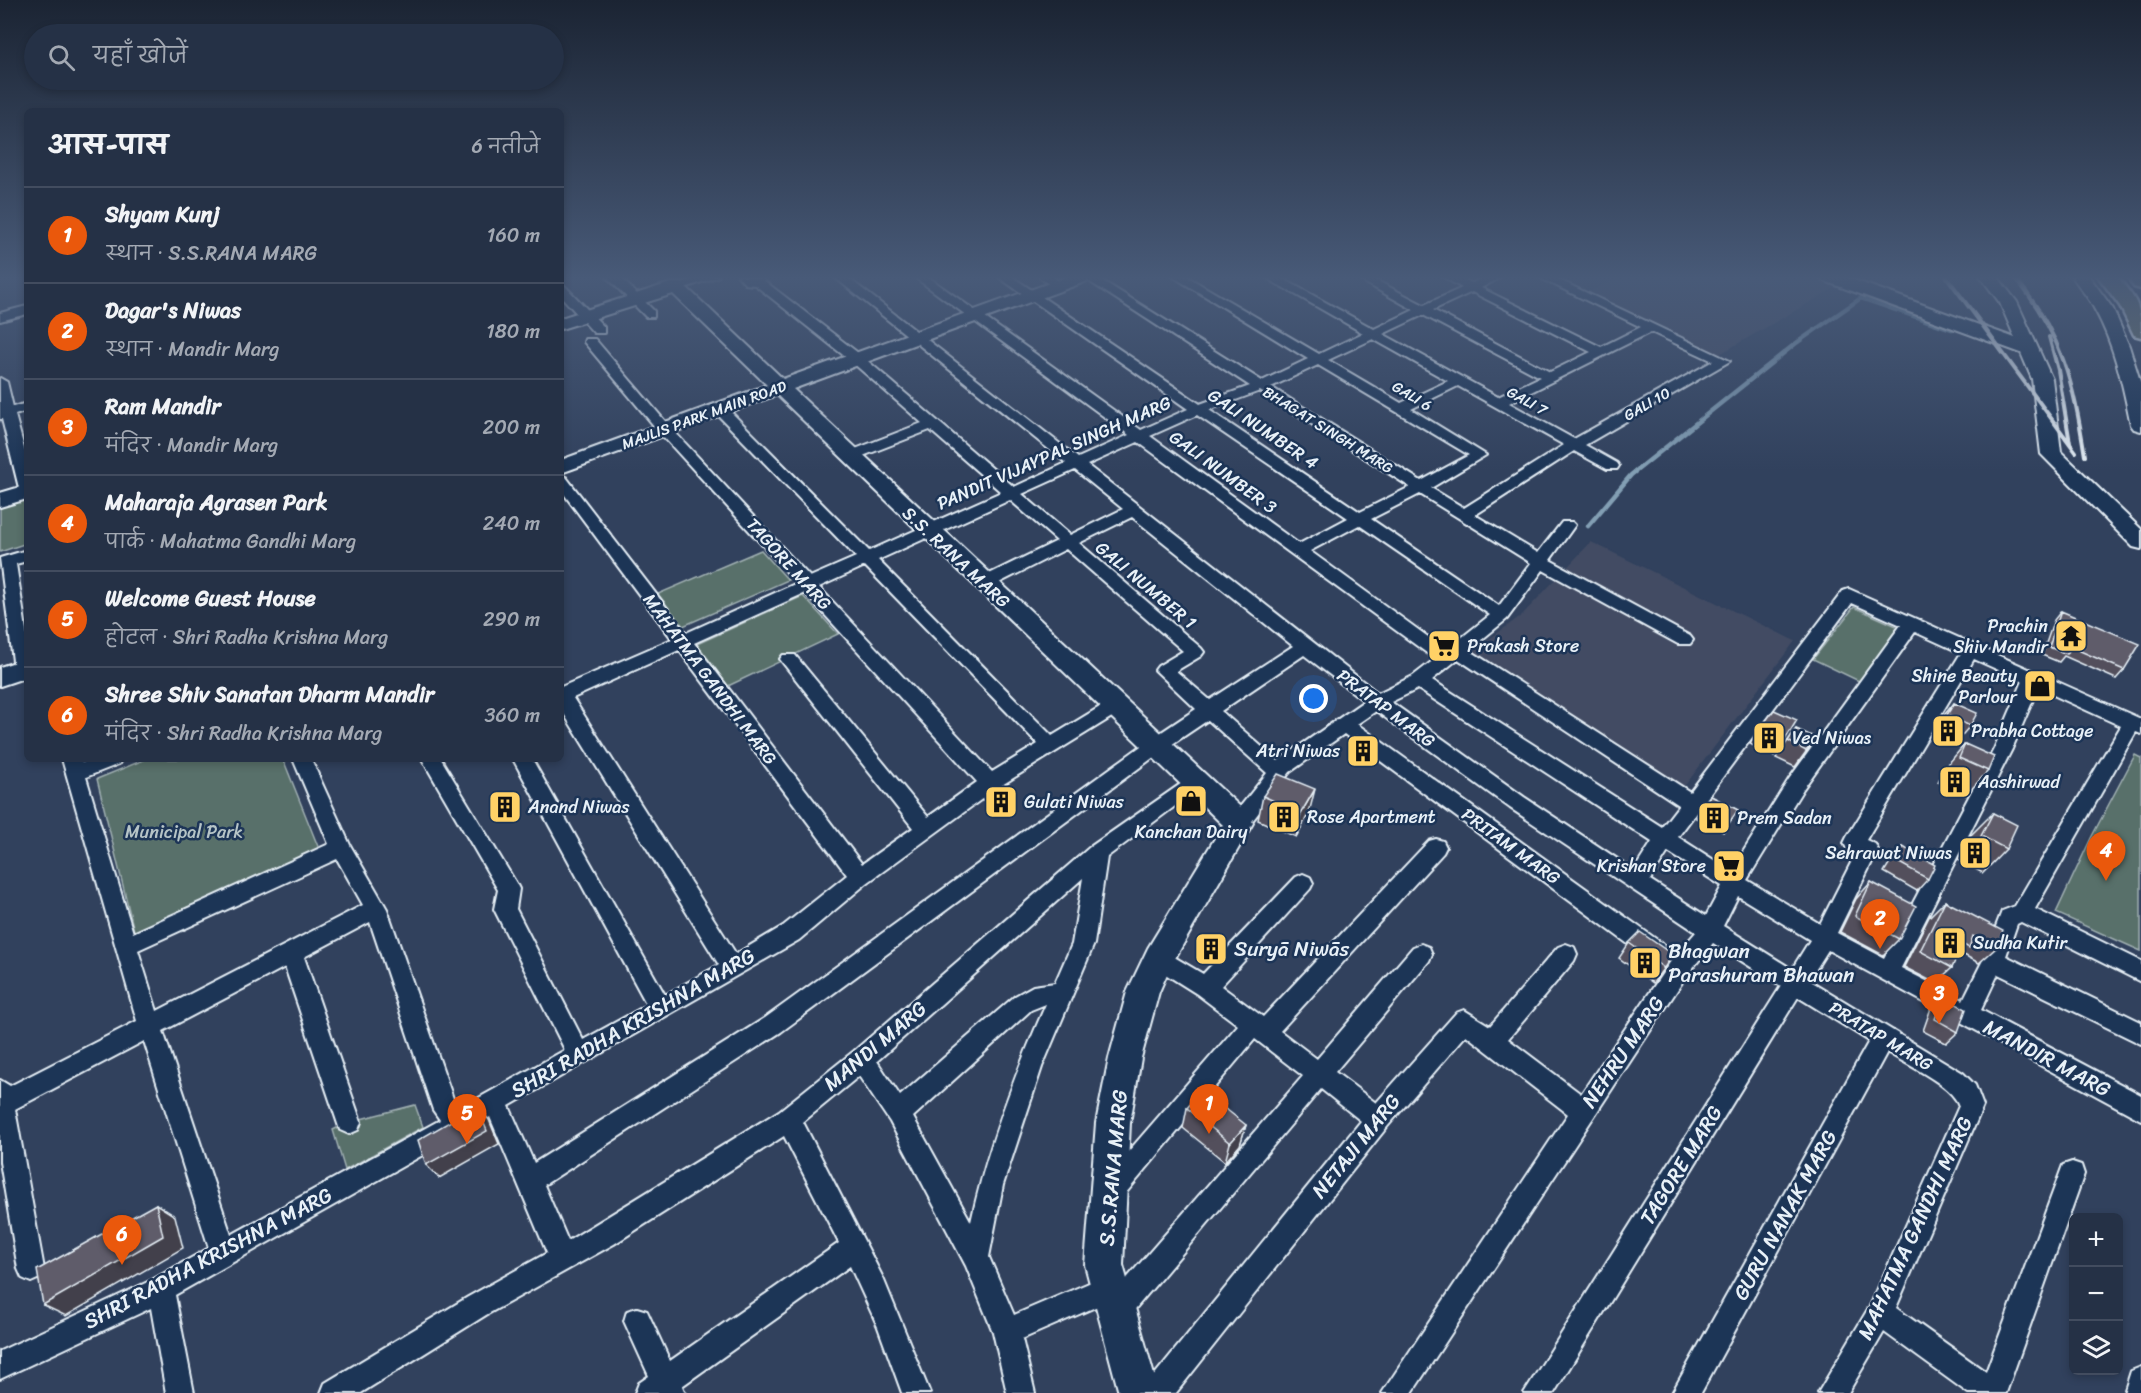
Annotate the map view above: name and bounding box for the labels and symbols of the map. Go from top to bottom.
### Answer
street label: MAJLIS PARK MAIN ROAD [618,373,790,457]
street label: GALI 6 [1387,374,1437,418]
street label: BHAGAT SINGH MARG [1257,379,1399,481]
street label: GALI 7 [1502,379,1553,424]
street label: GALI NUMBER 4 [1201,380,1325,478]
street label: GALI 10 [1619,380,1675,428]
street label: PANDIT VIJAYPAL SINGH MARG [932,386,1177,519]
street label: GALI NUMBER 3 [1162,422,1284,522]
street label: S.S. RANA MARG [894,498,1018,616]
street label: TAGORE MARG [738,510,840,618]
street label: GALI NUMBER 1 [1088,533,1204,638]
street label: MAHATMA GANDHI MARG [634,586,786,772]
place label: Prachin Shiv Mandir [1953,610,2050,663]
temple icon: Prachin Shiv Mandir [2053,618,2089,654]
supermarket icon: Prakash Store [1426,628,1462,664]
place label: Prakash Store [1467,630,1579,662]
street label: PRATAP MARG [1330,660,1443,756]
place label: Shine Beauty Parlour [1912,660,2019,713]
shop icon: Shine Beauty Parlour [2022,668,2058,704]
your location [1299,684,1328,713]
building icon: Prabha Cottage [1930,713,1966,749]
place label: Prabha Cottage [1971,715,2094,747]
building icon: Ved Niwas [1751,720,1787,756]
place label: Ved Niwas [1792,722,1872,754]
building icon: Atri Niwas [1345,733,1381,769]
place label: Atri Niwas [1255,735,1341,767]
building icon: Aashirwad [1937,764,1973,800]
place label: Aashirwad [1977,766,2061,798]
shop icon: Kanchan Dairy [1173,783,1209,819]
building icon: Gulati Niwas [983,784,1019,820]
place label: Gulati Niwas [1024,786,1124,818]
building icon: Anand Niwas [487,789,523,825]
place label: Anand Niwas [527,791,630,823]
building icon: Rose Apartment [1266,799,1302,835]
street label: PRITAM MARG [1455,799,1568,893]
building icon: Prem Sadan [1696,800,1732,836]
place label: Rose Apartment [1307,801,1436,833]
place label: Prem Sadan [1737,802,1832,834]
park label: Municipal Park [125,816,243,848]
place label: Kanchan Dairy [1135,816,1248,848]
pin: 4 [2086,832,2126,881]
building icon: Sehrawat Niwas [1957,835,1993,871]
place label: Sehrawat Niwas [1825,837,1953,869]
supermarket icon: Krishan Store [1711,848,1747,884]
place label: Krishan Store [1597,850,1706,882]
pin: 2 [1860,900,1900,949]
building icon: Sudha Kutir [1932,925,1968,961]
place label: Sudha Kutir [1973,927,2068,959]
place label: Suryā Niwās [1234,930,1350,968]
building icon: Suryā Niwās [1193,931,1229,967]
place label: Bhagwan Parashuram Bhawan [1668,932,1854,994]
street label: SHRI RADHA KRISHNA MARG [503,937,763,1109]
building icon: Bhagwan Parashuram Bhawan [1627,945,1663,981]
pin: 3 [1920,974,1958,1024]
street label: NEHRU MARG [1571,988,1675,1116]
street label: MANDI MARG [814,991,936,1101]
street label: PRATAP MARG [1823,992,1940,1080]
street label: MANDIR MARG [1976,1008,2118,1108]
pin: 1 [1190,1084,1228,1134]
street label: NETAJI MARG [1301,1085,1411,1207]
street label: S.S.RANA MARG [1087,1089,1139,1247]
pin: 5 [448,1094,486,1144]
street label: TAGORE MARG [1629,1097,1733,1233]
street label: MAHATMA GANDHI MARG [1846,1110,1984,1346]
street label: GURU NANAK MARG [1722,1123,1848,1307]
street label: SHRI RADHA KRISHNA MARG [77,1176,339,1340]
pin: 6 [102,1216,142,1265]

